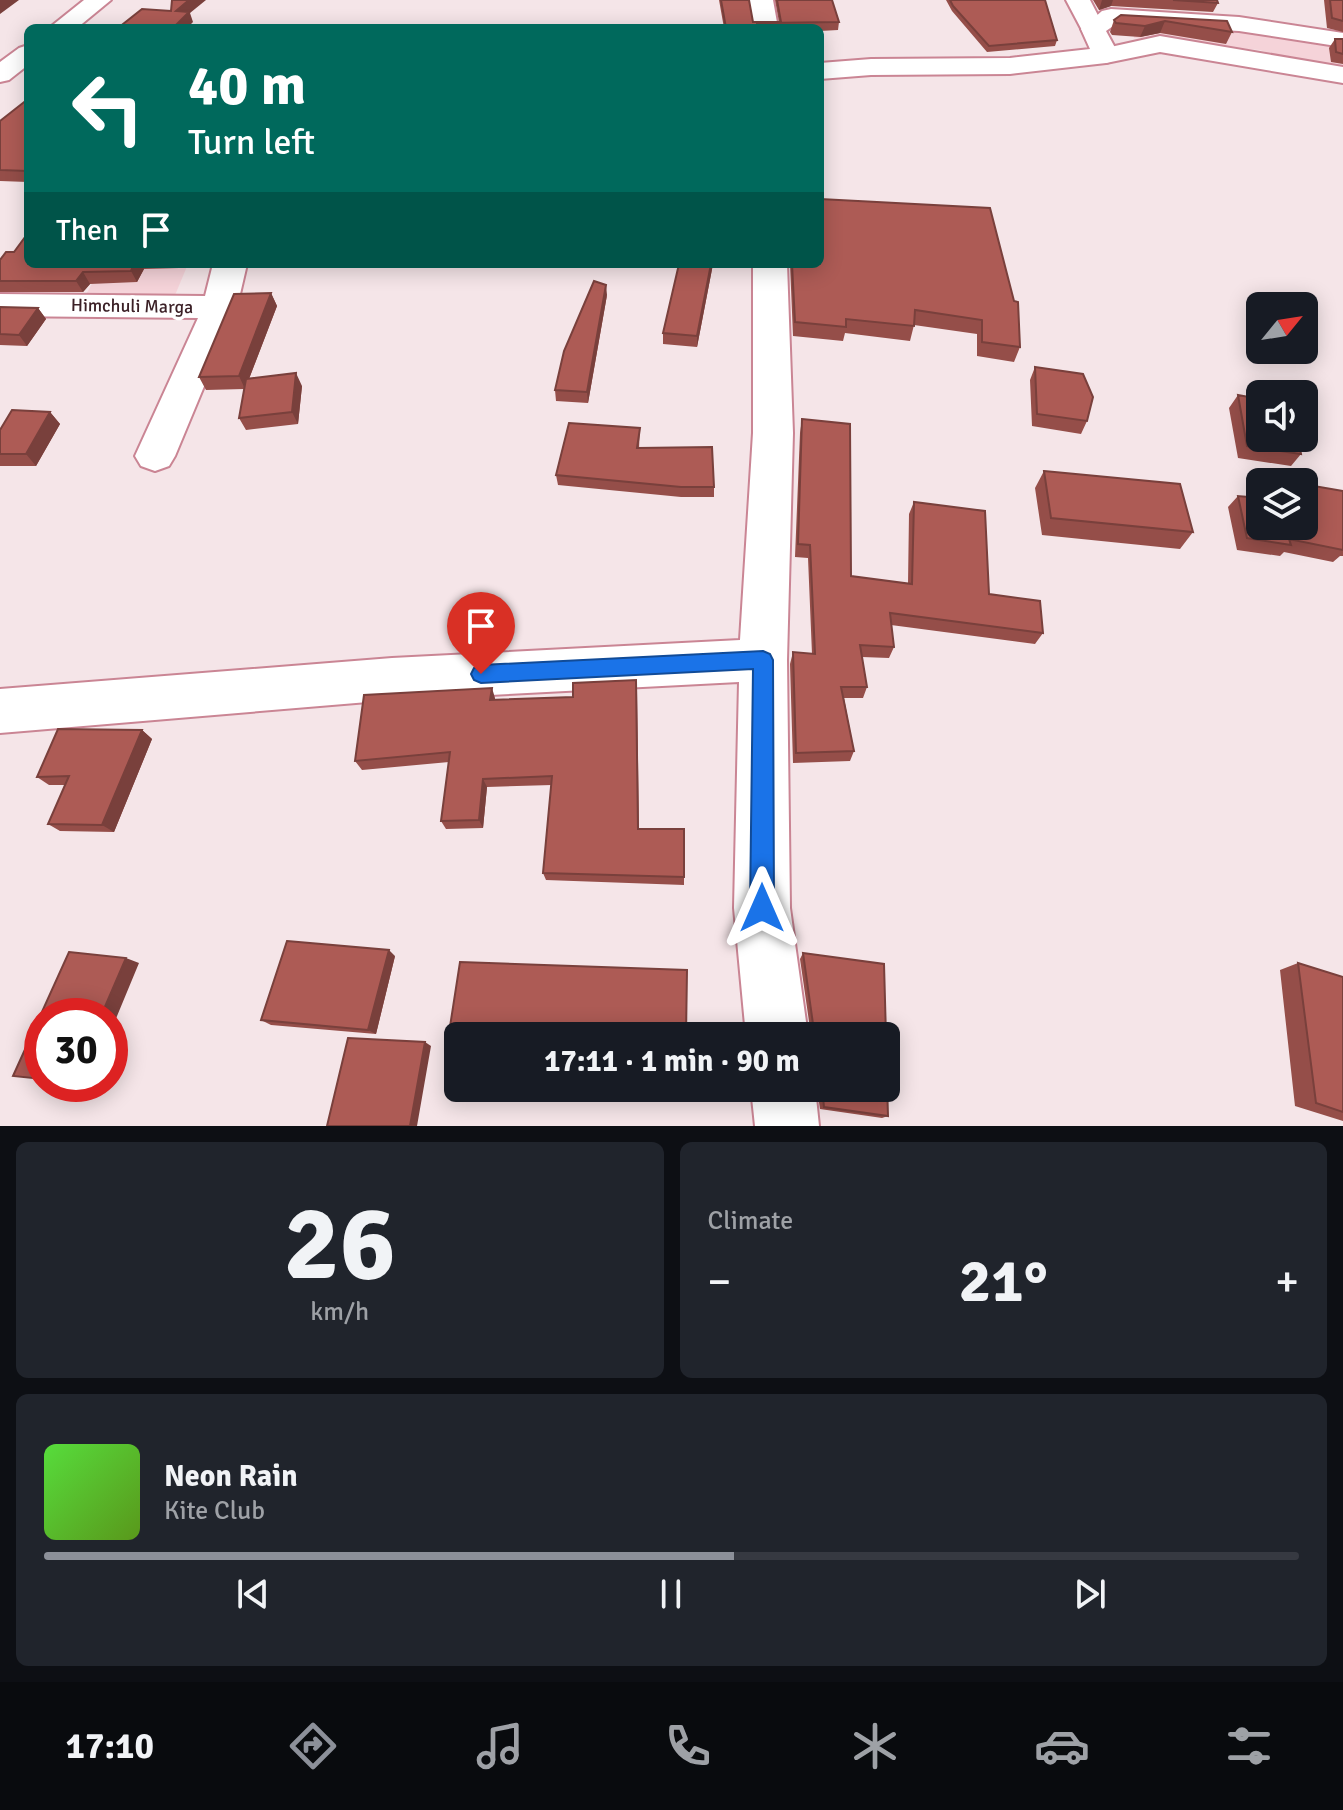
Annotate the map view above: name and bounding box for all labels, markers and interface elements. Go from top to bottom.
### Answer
text: 40 m [188,51,306,120]
icon: left [56,56,160,160]
text: Turn left [188,120,315,165]
icon: arrive [134,208,178,252]
text: Then [56,212,118,249]
north arrow [1246,292,1318,364]
map controls [1246,292,1318,540]
street label: Himchuli Marga [71,294,193,318]
button: sound [1246,380,1318,452]
button: layers [1246,468,1318,540]
pin [447,592,515,674]
icon: arrive [459,604,503,648]
position arrow [720,866,804,950]
speed limit sign: 30 [24,998,128,1102]
text: 17:11 · 1 min · 90 m [544,1043,800,1080]
text: 26 [284,1180,396,1308]
text: Climate [708,1205,793,1237]
text: 21° [959,1245,1048,1319]
text: − [708,1255,731,1309]
text: + [1275,1255,1299,1309]
text: km/h [310,1296,369,1328]
text: Neon Rain [164,1458,298,1495]
text: Kite Club [164,1495,265,1527]
icon: previous [231,1572,275,1616]
icon: pause [649,1572,693,1616]
icon: next [1068,1572,1112,1616]
icon: directions [285,1718,341,1774]
icon: music [472,1718,528,1774]
icon: phone [660,1718,716,1774]
icon: climate [847,1718,903,1774]
icon: car [1034,1718,1090,1774]
icon: filters [1221,1718,1277,1774]
text: 17:10 [66,1724,154,1769]

